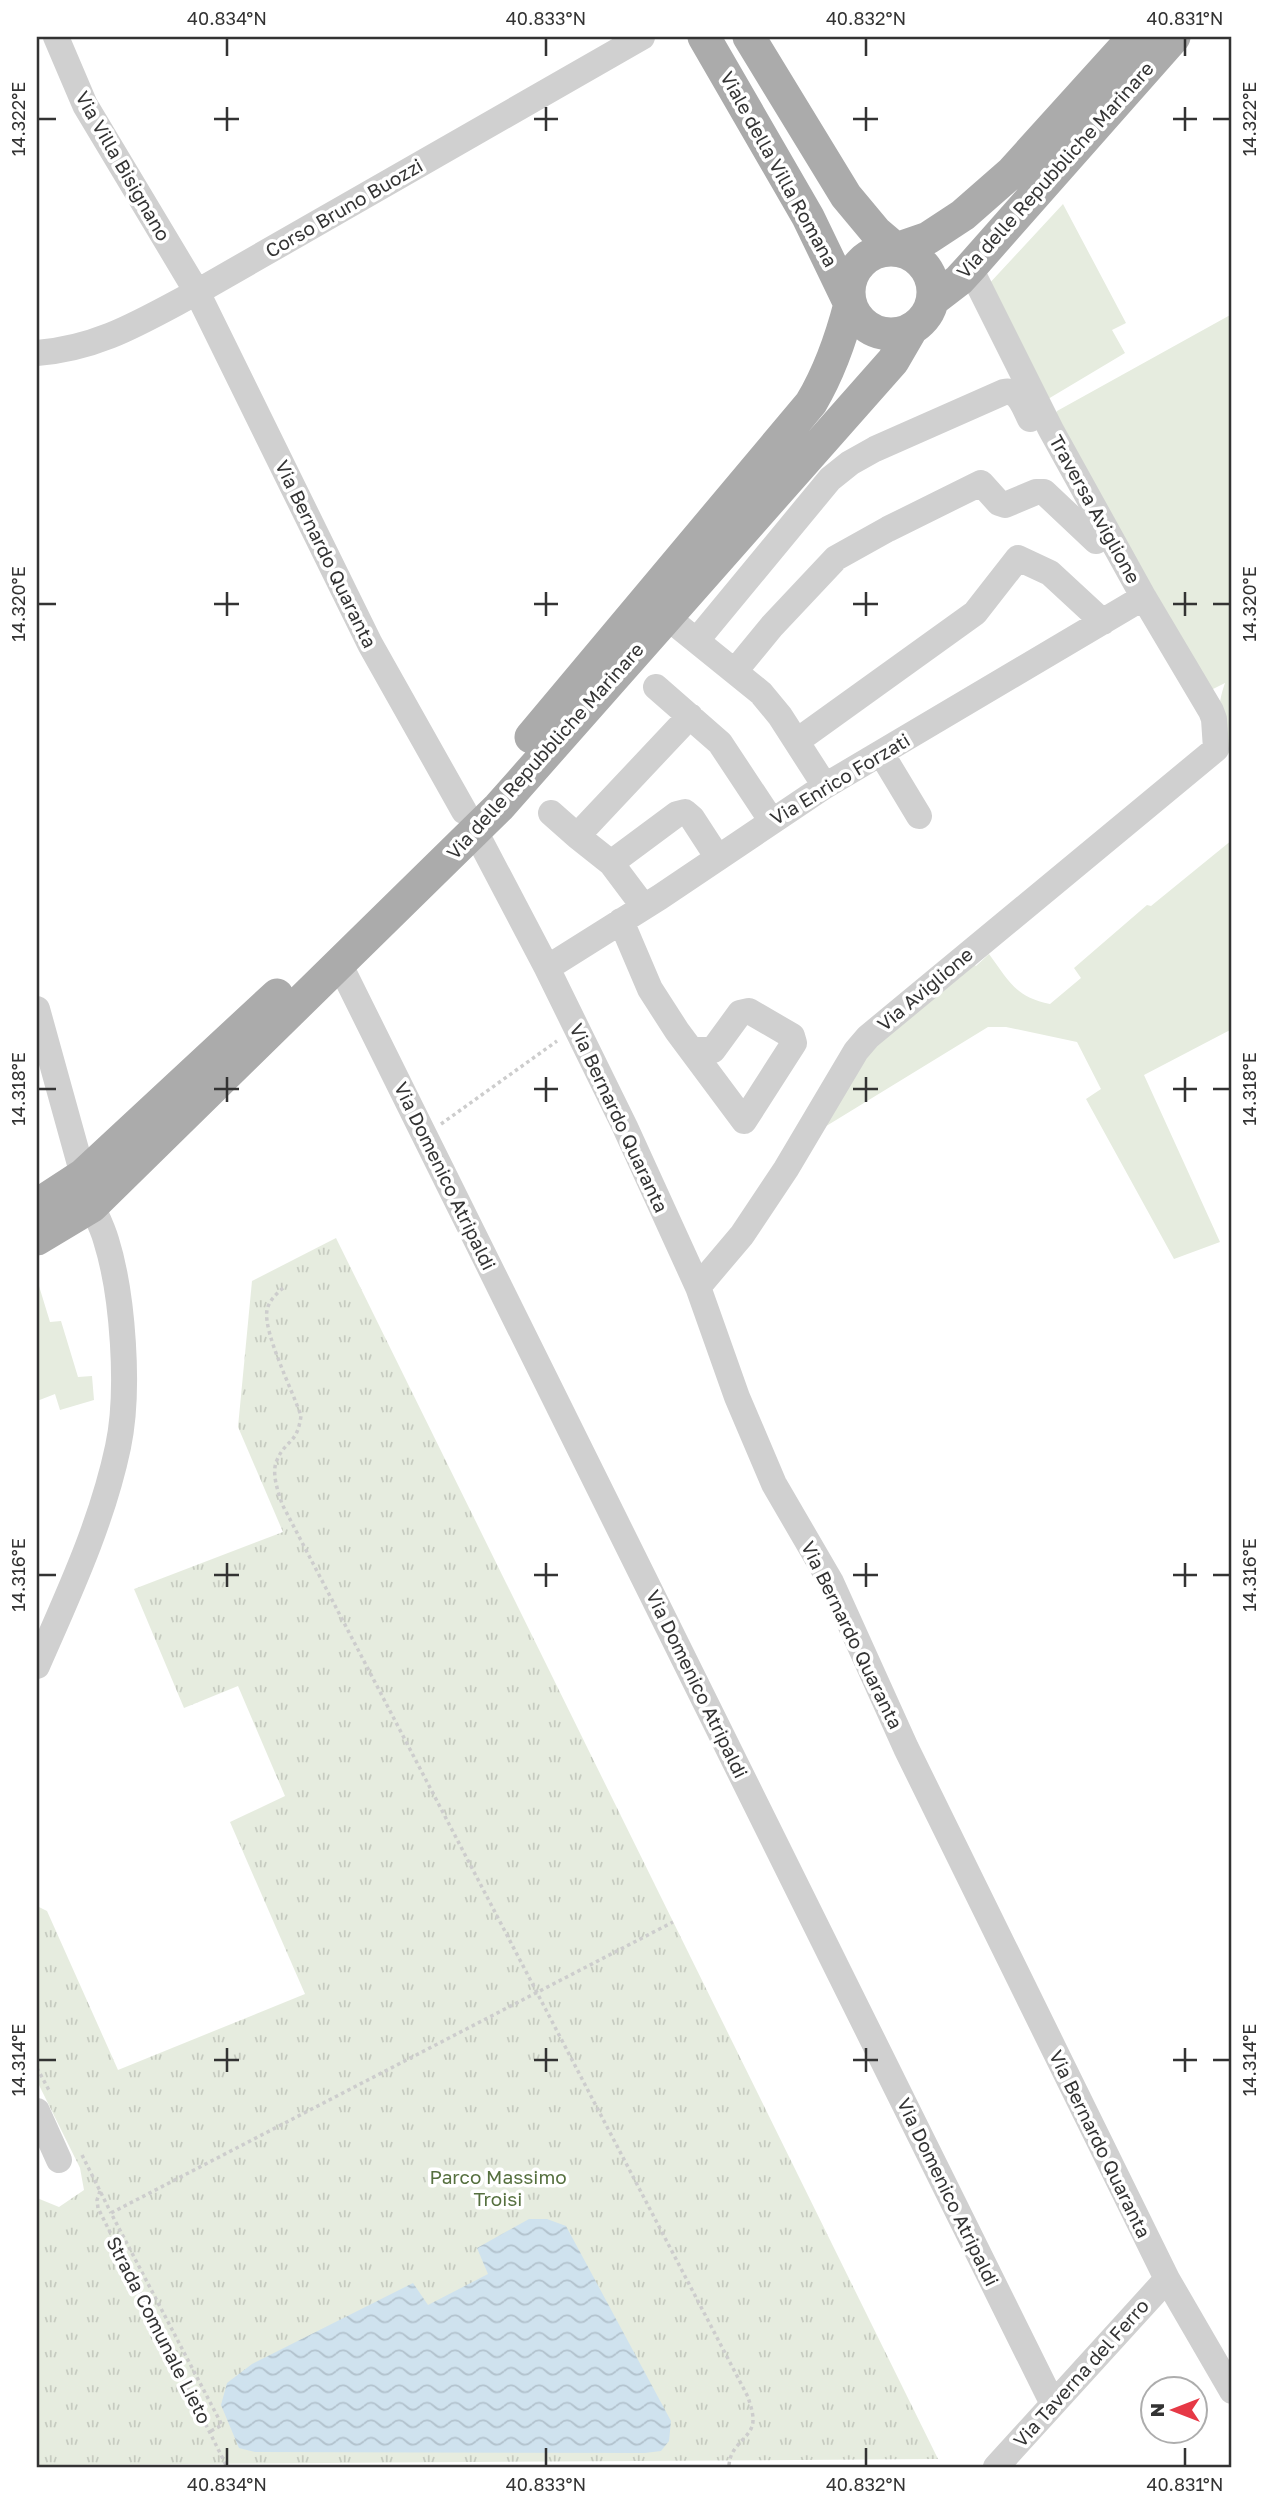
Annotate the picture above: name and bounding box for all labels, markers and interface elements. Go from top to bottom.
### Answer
text: 40.834°N [187,7,267,29]
text: 40.833°N [506,7,586,29]
text: 40.832°N [826,7,906,29]
text: 40.831°N [1146,7,1224,29]
street label: Via delle Repubbliche Marinare [951,57,1158,283]
street label: Viale della Villa Romana [716,67,843,271]
text: 14.322°E [7,82,29,156]
text: 14.322°E [1238,82,1260,156]
street label: Via Villa Bisignano [71,87,176,245]
street label: Corso Bruno Buozzi [261,153,426,262]
street label: Traversa Aviglione [1045,431,1146,587]
street label: Via Bernardo Quaranta [271,456,382,651]
text: 14.320°E [7,566,29,642]
text: 14.320°E [1238,566,1260,642]
street label: Via delle Repubbliche Marinare [441,638,648,864]
street label: Via Enrico Forzati [766,728,914,829]
street label: Via Aviglione [872,942,977,1035]
street label: Via Bernardo Quaranta [565,1020,673,1216]
text: 14.318°E [7,1052,29,1126]
text: 14.318°E [1238,1052,1260,1126]
street label: Via Domenico Atripaldi [390,1078,501,1274]
street label: Via Bernardo Quaranta [797,1537,908,1732]
text: 14.316°E [7,1538,29,1612]
text: 14.316°E [1238,1538,1260,1612]
street label: Via Domenico Atripaldi [642,1586,753,1782]
text: 14.314°E [7,2024,29,2096]
text: 14.314°E [1238,2024,1260,2096]
street label: Via Bernardo Quaranta [1045,2046,1156,2241]
street label: Via Domenico Atripaldi [893,2094,1004,2290]
park label: Parco Massimo Troisi [429,2165,567,2210]
street label: Strada Comunale Lieto [102,2232,217,2427]
street label: Via Taverna del Ferro [1008,2294,1153,2451]
north arrow [1140,2374,1210,2444]
text: N [1145,2403,1168,2417]
text: 40.834°N [187,2473,267,2495]
text: 40.833°N [506,2473,586,2495]
text: 40.832°N [826,2473,906,2495]
text: 40.831°N [1146,2473,1224,2495]

